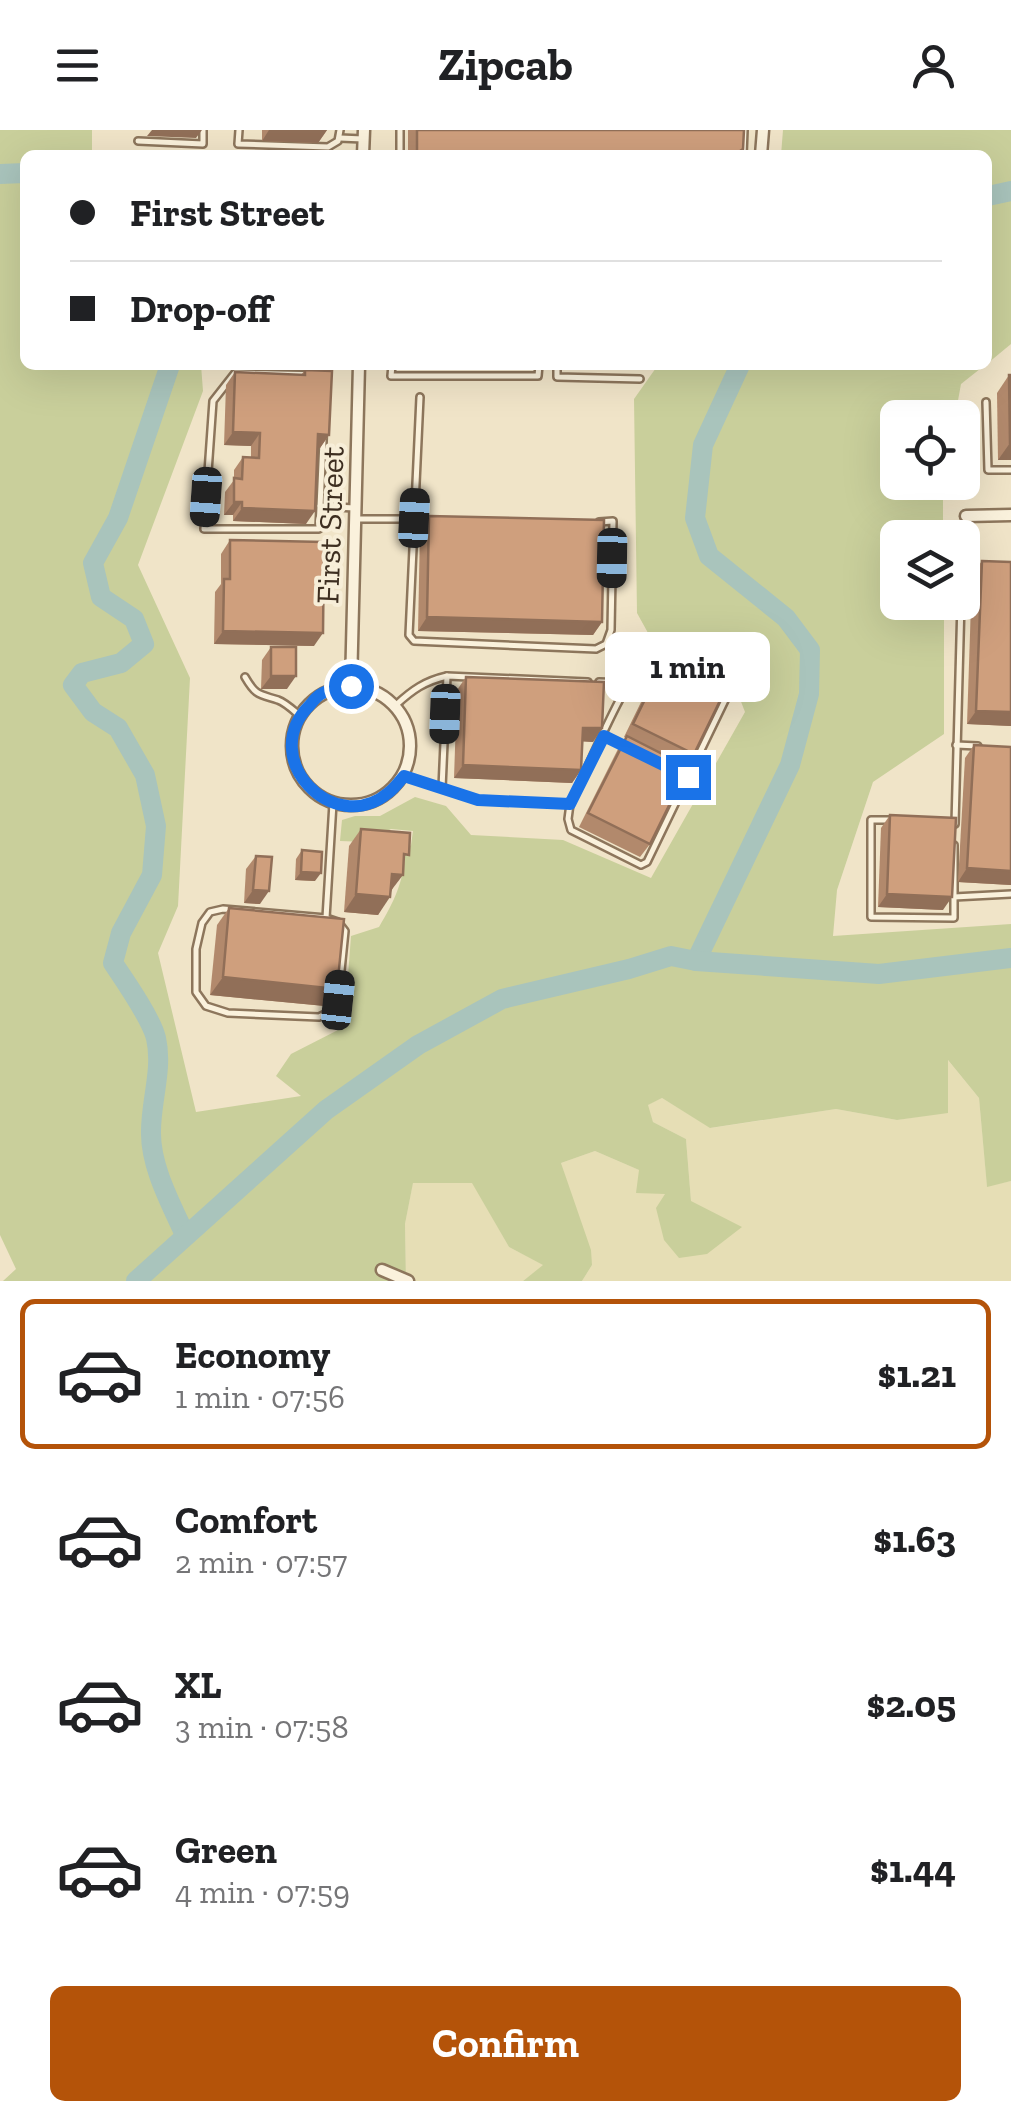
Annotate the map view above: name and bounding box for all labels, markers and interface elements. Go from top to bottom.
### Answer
icon: menu [50,38,105,93]
text: Zipcab [438,38,573,92]
icon: person [906,38,961,93]
text: First Street [130,190,324,236]
text: Drop-off [130,286,271,332]
map controls [880,400,980,620]
button: locate [880,400,980,500]
street label: First Street [308,445,352,604]
car [189,466,223,528]
car [397,487,431,549]
button: layers [880,520,980,620]
car [596,528,628,588]
callout: 1 min [606,632,770,702]
text: 1 min [650,648,725,686]
route start [329,664,374,709]
car [429,683,461,745]
route end [666,755,711,800]
car [320,969,356,1031]
icon: car [55,1329,145,1419]
text: Economy [175,1332,330,1378]
text: $1.21 [878,1351,956,1397]
text: 1 min · 07:56 [175,1378,345,1416]
icon: car [55,1494,145,1584]
text: Comfort [175,1497,317,1543]
text: $1.63 [873,1516,956,1562]
text: 2 min · 07:57 [175,1543,347,1581]
icon: car [55,1659,145,1749]
text: XL [175,1662,222,1708]
text: $2.05 [867,1681,956,1727]
text: 3 min · 07:58 [175,1708,349,1746]
icon: car [55,1824,145,1914]
text: Green [175,1827,277,1873]
text: $1.44 [870,1846,956,1892]
text: 4 min · 07:59 [175,1873,350,1911]
button: Confirm [50,1986,961,2101]

